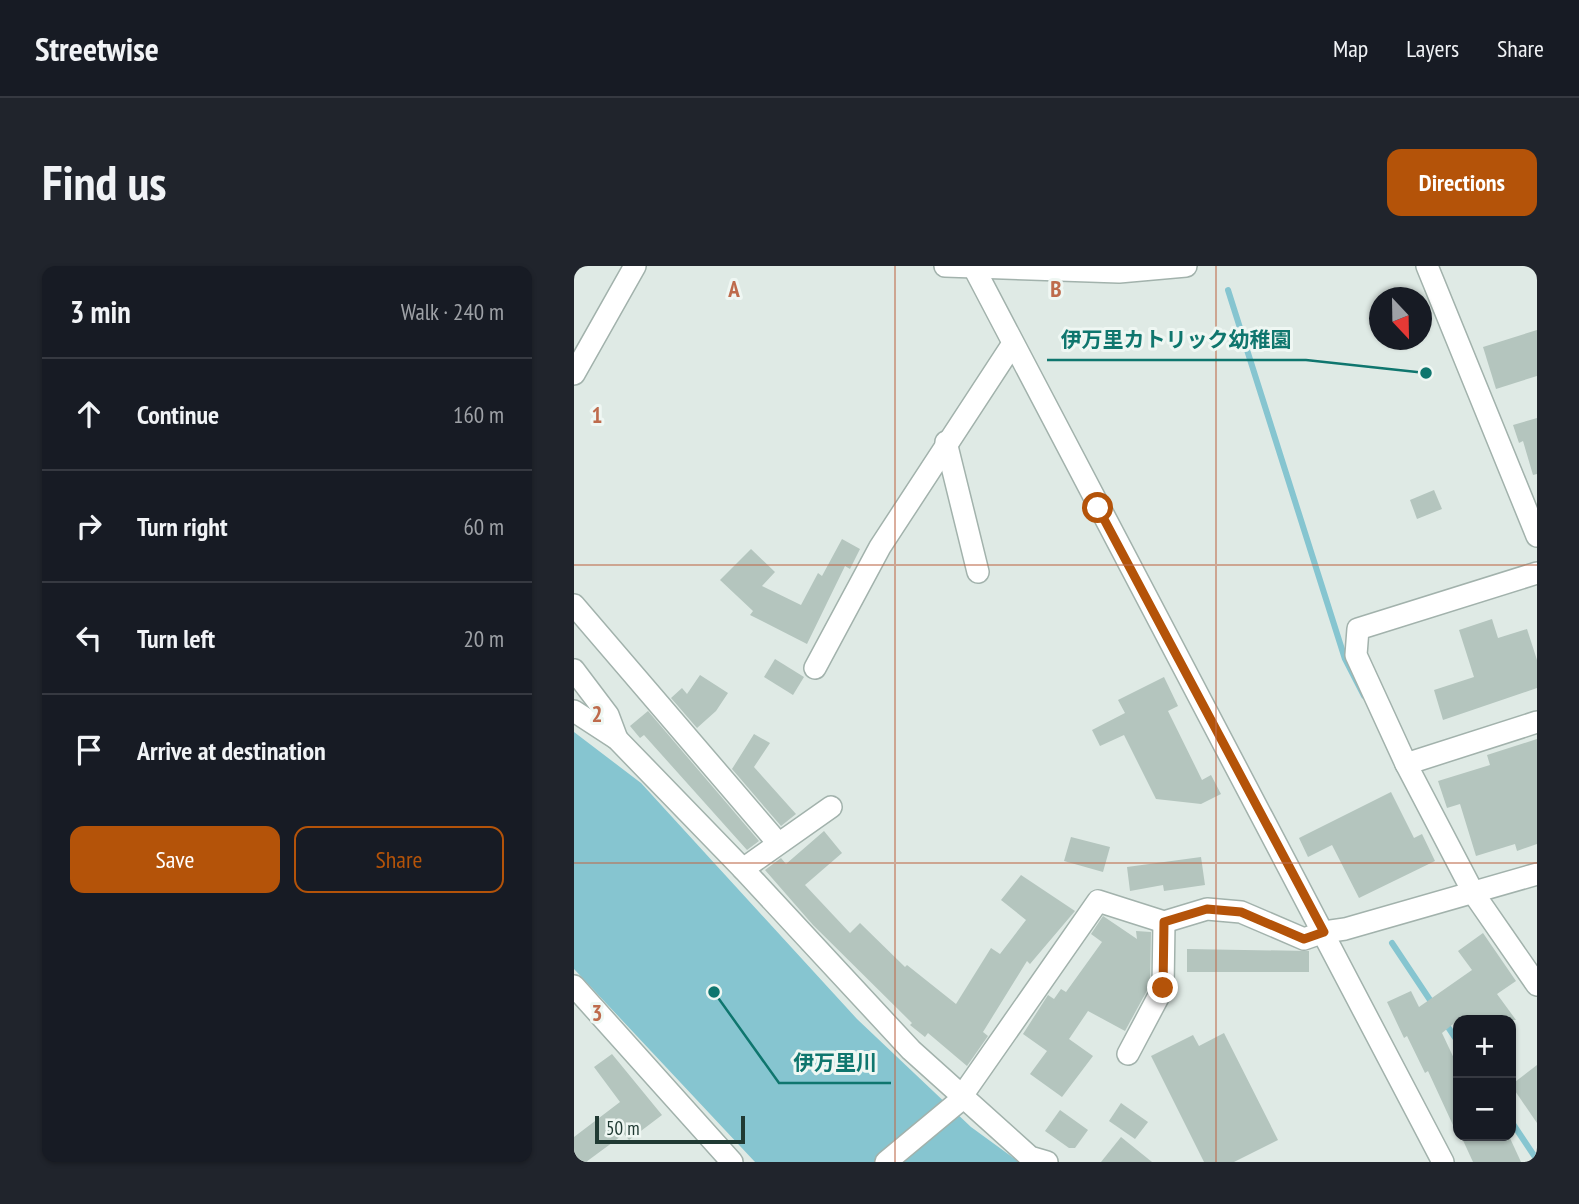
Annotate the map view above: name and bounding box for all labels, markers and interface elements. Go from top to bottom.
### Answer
text: Streetwise [35,27,159,70]
text: Map [1333,33,1368,64]
text: Layers [1406,33,1459,64]
text: Share [1497,33,1544,64]
button: Directions [1387,149,1537,216]
text: Find us [42,150,166,214]
text: A [727,274,740,303]
text: B [1050,274,1062,303]
north arrow [1369,287,1432,350]
text: 3 min [70,292,131,331]
text: Walk · 240 m [401,297,504,326]
callout: 伊万里カトリック幼稚園 [1047,318,1306,360]
text: 伊万里カトリック幼稚園 [1061,326,1292,353]
icon: ahead [70,395,108,433]
text: Continue [137,398,219,431]
text: 160 m [453,400,504,429]
text: 1 [592,400,603,429]
route start [1082,492,1113,523]
icon: right [70,507,108,545]
text: Turn right [137,510,228,543]
text: 60 m [463,512,504,541]
icon: left [70,619,108,657]
text: Turn left [137,622,215,655]
text: 20 m [463,624,504,653]
text: 2 [592,699,603,728]
icon: arrive [70,731,108,769]
text: Arrive at destination [137,734,326,767]
button: Save [70,826,280,893]
button: Share [294,826,504,893]
route end [1147,972,1178,1003]
text: 3 [592,998,603,1027]
map controls [1453,1015,1516,1141]
button: + [1453,1015,1516,1078]
callout: 伊万里川 [779,1041,891,1083]
text: 伊万里川 [793,1049,877,1076]
button: − [1453,1078,1516,1141]
scale bar [595,1113,746,1145]
text: 50 m [606,1116,640,1140]

